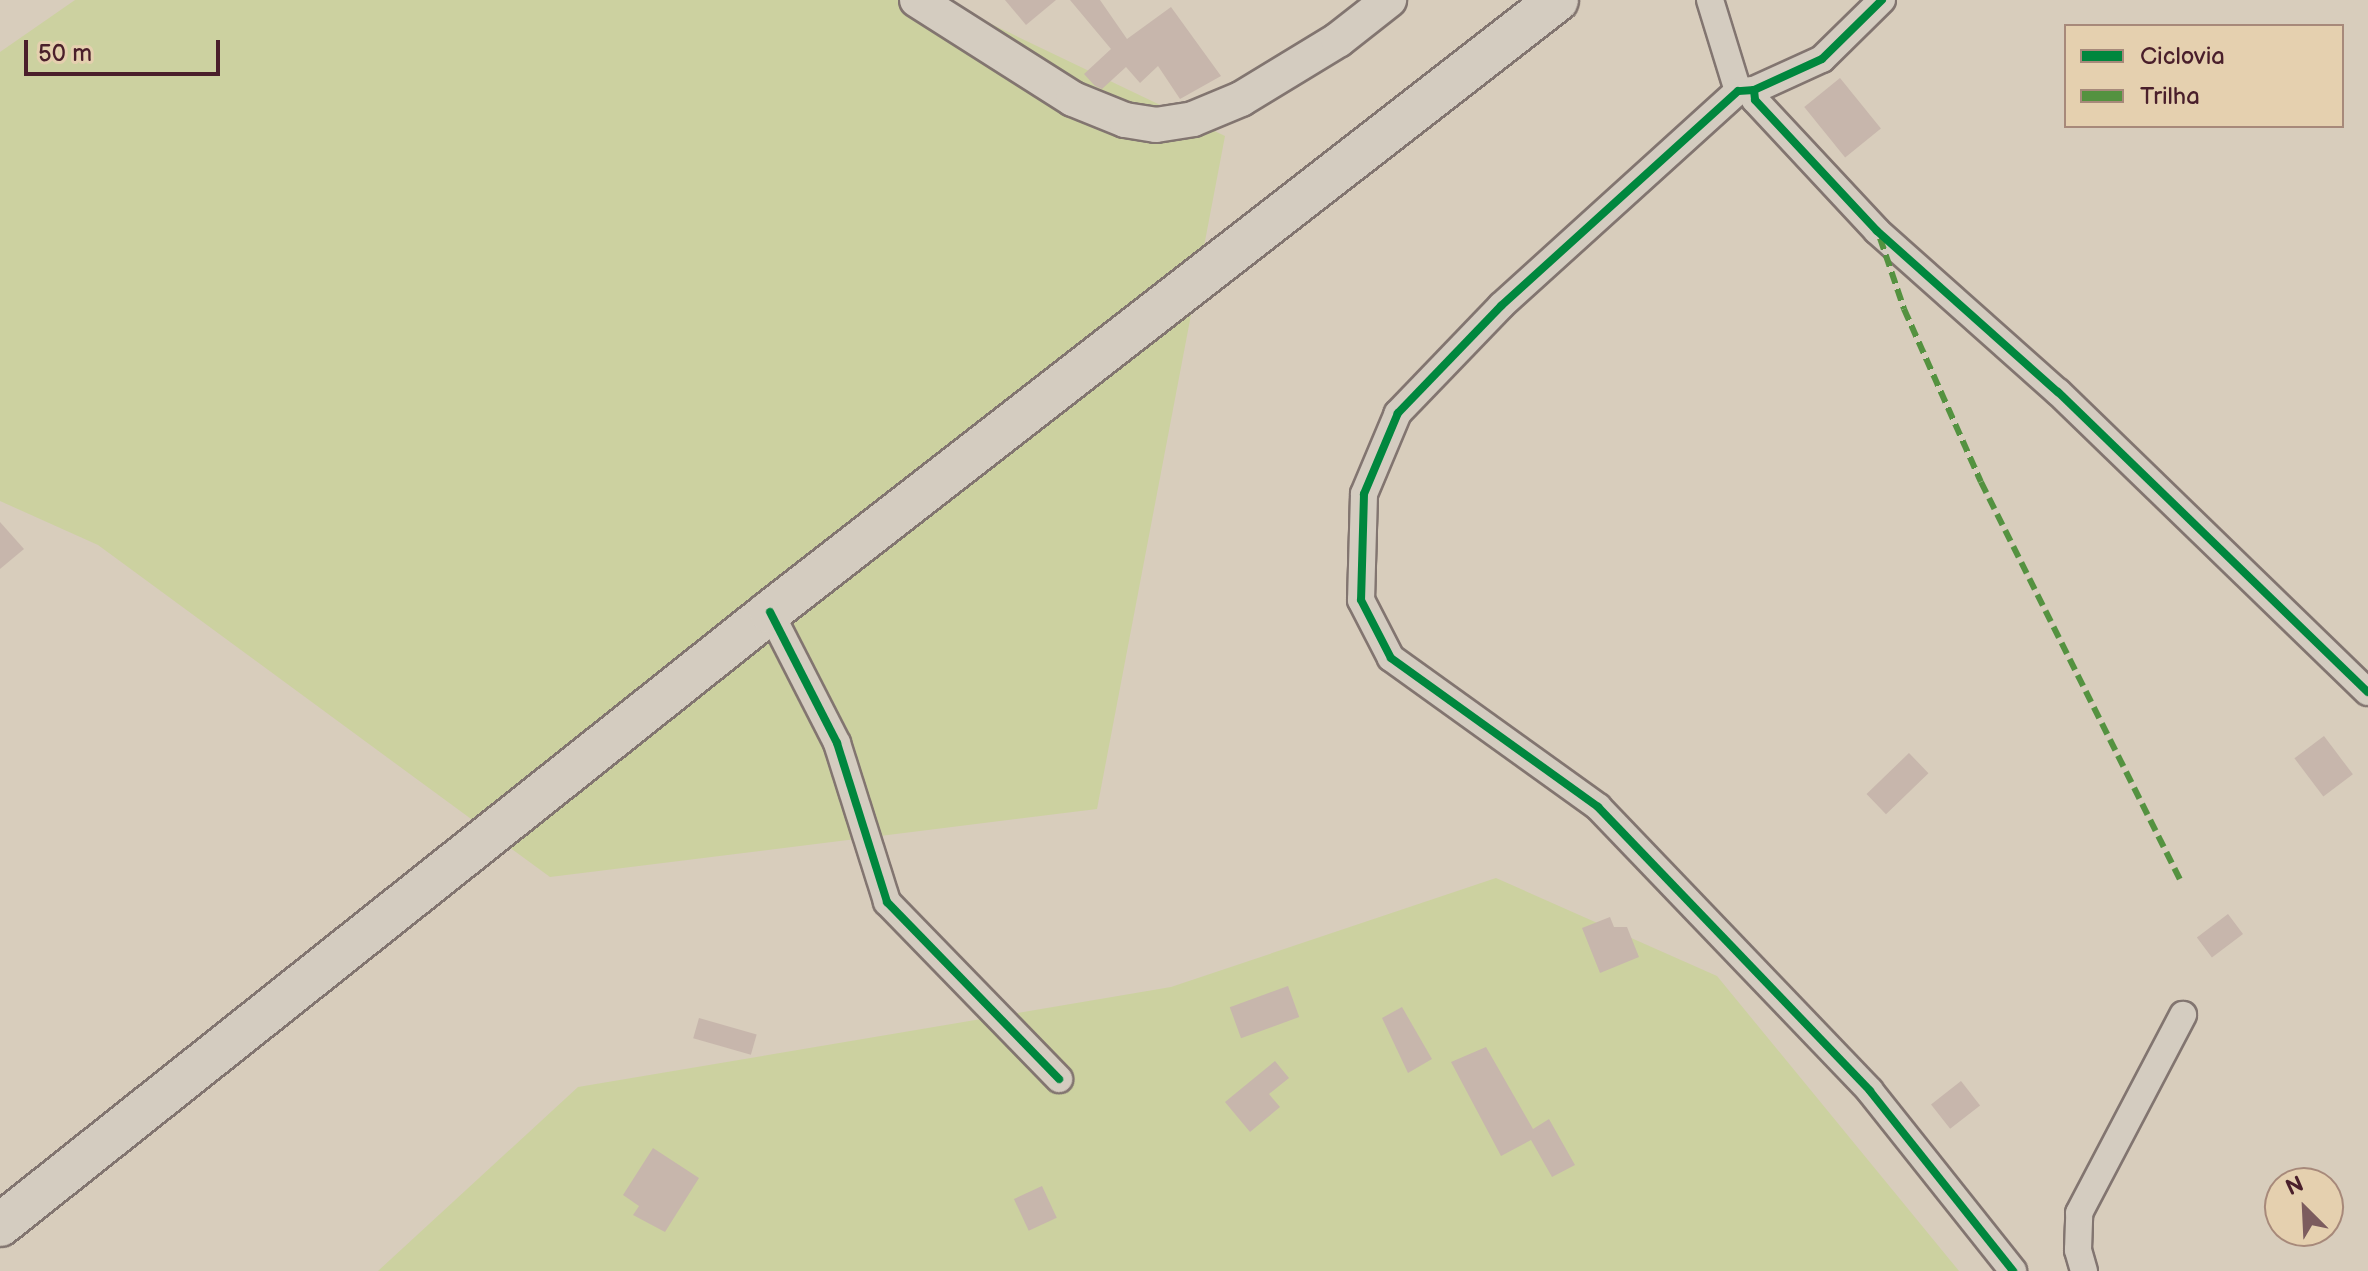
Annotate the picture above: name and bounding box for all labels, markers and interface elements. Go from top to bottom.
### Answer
scale bar [28,24,224,74]
legend [2064,24,2344,128]
text: 50 m [38,39,92,68]
text: Ciclovia [2140,42,2225,71]
text: Trilha [2140,82,2200,111]
north arrow [2264,1167,2344,1247]
text: N [2282,1171,2308,1202]

